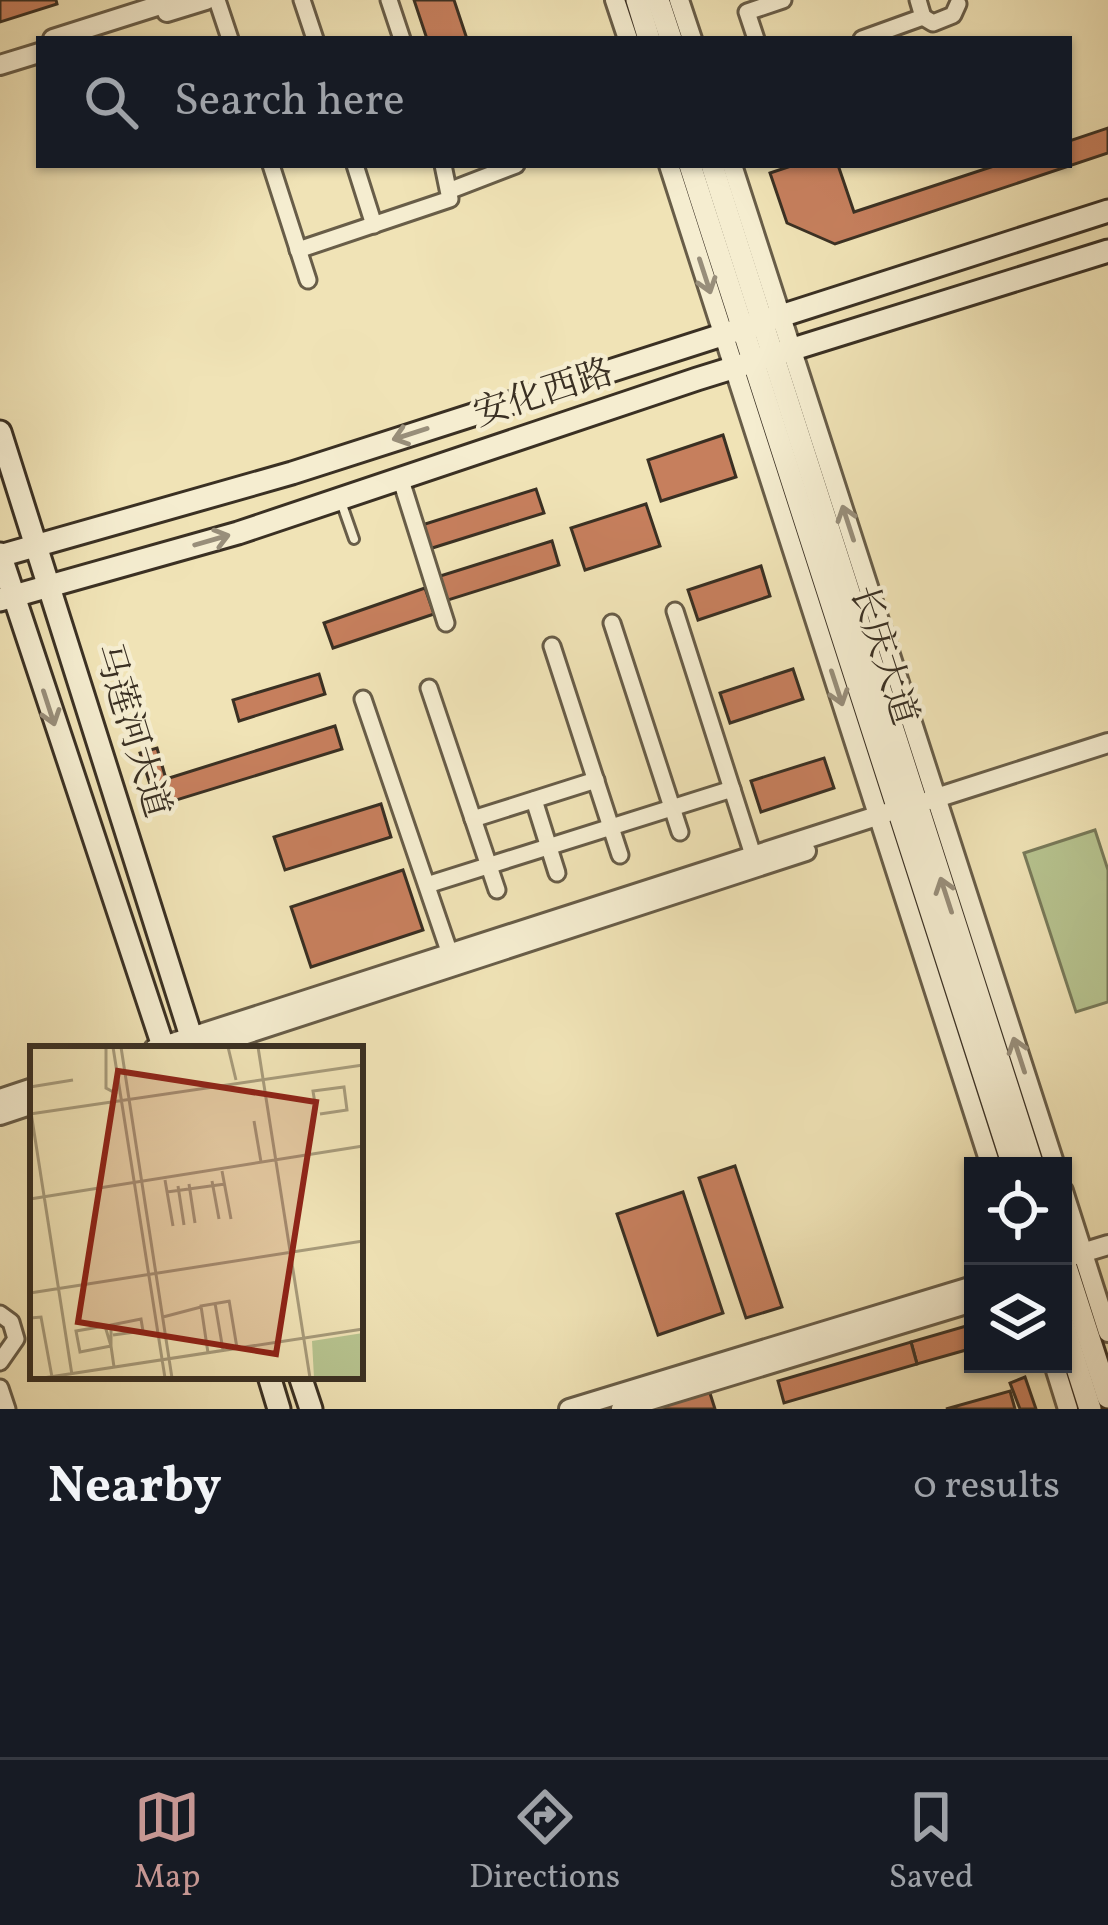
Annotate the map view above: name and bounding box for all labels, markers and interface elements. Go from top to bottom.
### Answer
search box [36,36,1072,168]
icon: search [78,69,144,135]
text: Search here [174,71,405,134]
one-way arrow [695,256,717,294]
street label: 安化西路 [468,349,620,441]
one-way arrow [392,424,430,446]
one-way arrow [836,505,858,543]
one-way arrow [192,528,230,550]
street label: 长庆大道 [836,580,928,732]
street label: 马莲河大道 [80,638,180,824]
one-way arrow [827,668,849,706]
one-way arrow [39,688,61,726]
one-way arrow [934,877,956,915]
one-way arrow [1006,1037,1028,1075]
inset map [30,1046,363,1379]
map controls [964,1157,1072,1373]
button: locate [964,1157,1072,1265]
button: layers [964,1265,1072,1373]
text: Nearby [48,1452,222,1523]
text: 0 results [913,1460,1060,1514]
tab: Map [134,1784,200,1902]
tab: Directions [469,1784,620,1902]
tab: Saved [889,1784,974,1902]

